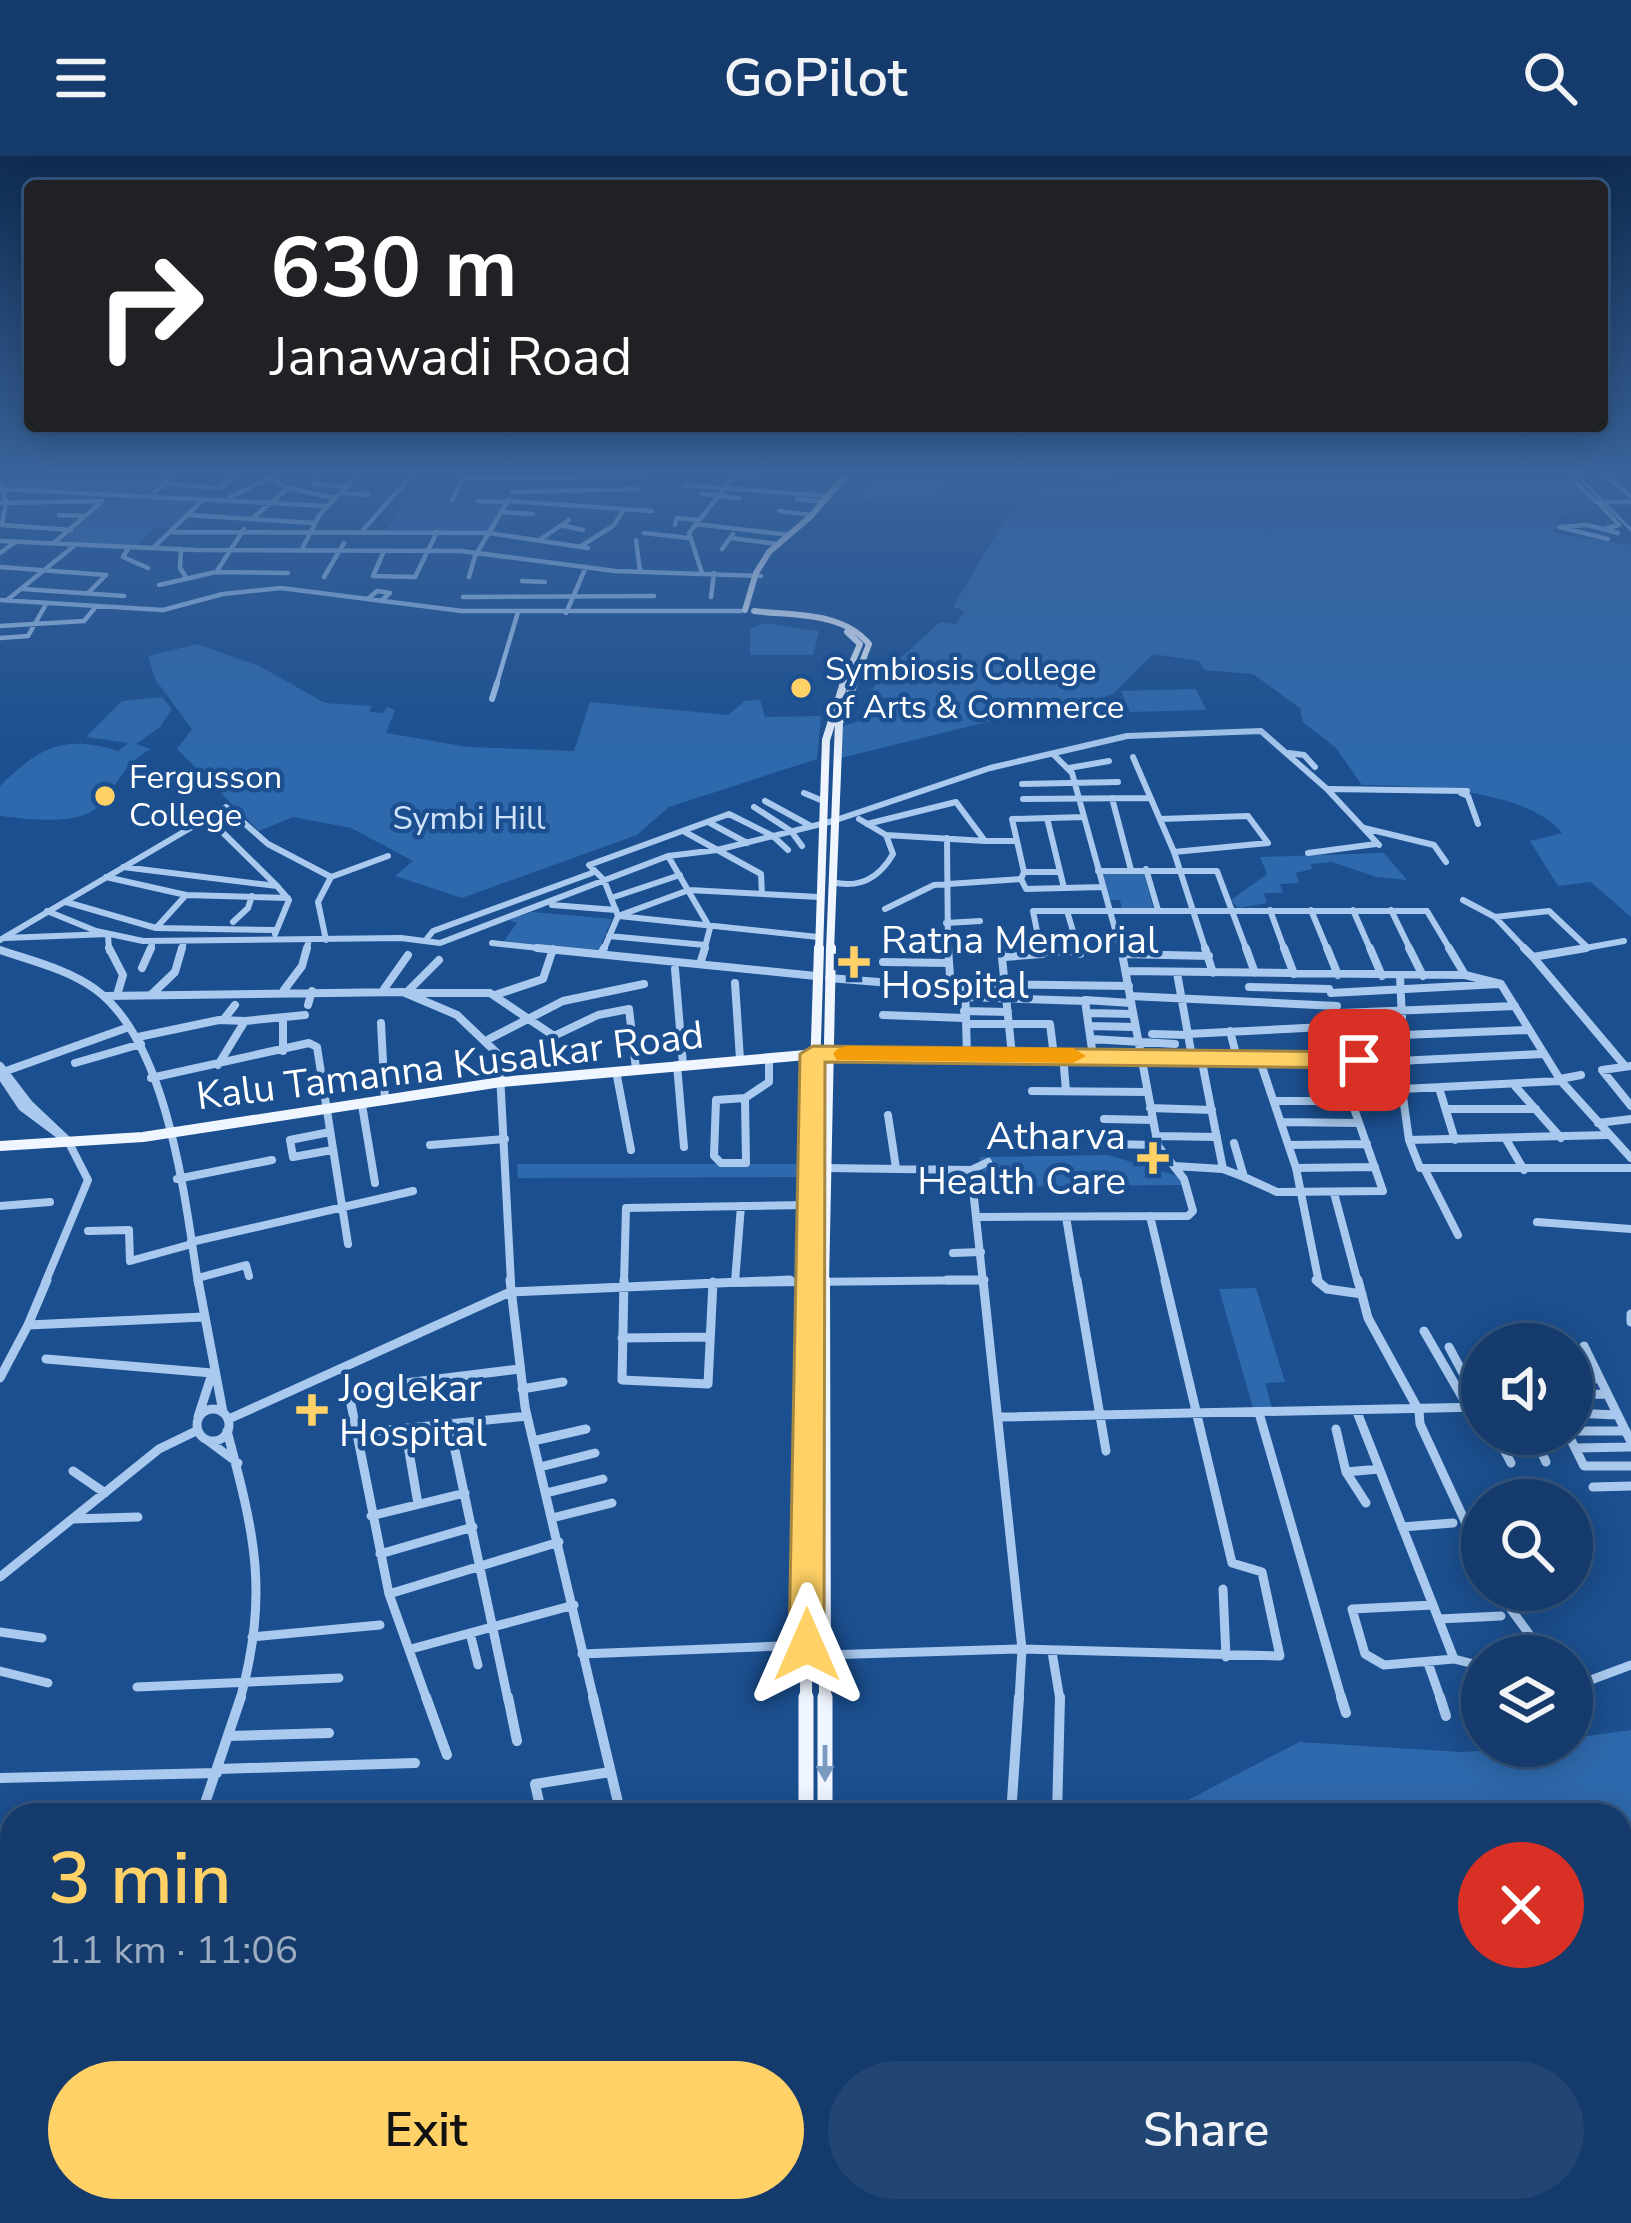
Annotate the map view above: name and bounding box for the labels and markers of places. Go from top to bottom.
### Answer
place label: Symbiosis College of Arts & Commerce [825,647,1124,730]
marker: Symbiosis College of Arts & Commerce [788,675,814,701]
place label: Fergusson College [129,755,282,838]
marker: Fergusson College [92,783,118,809]
place label: Ratna Memorial Hospital [881,914,1159,1012]
marker: Ratna Memorial Hospital [838,946,870,978]
pin [1308,1009,1410,1111]
place label: Atharva Health Care [917,1110,1126,1208]
marker: Atharva Health Care [1137,1142,1169,1174]
place label: Joglekar Hospital [338,1362,487,1460]
marker: Joglekar Hospital [296,1394,328,1426]

